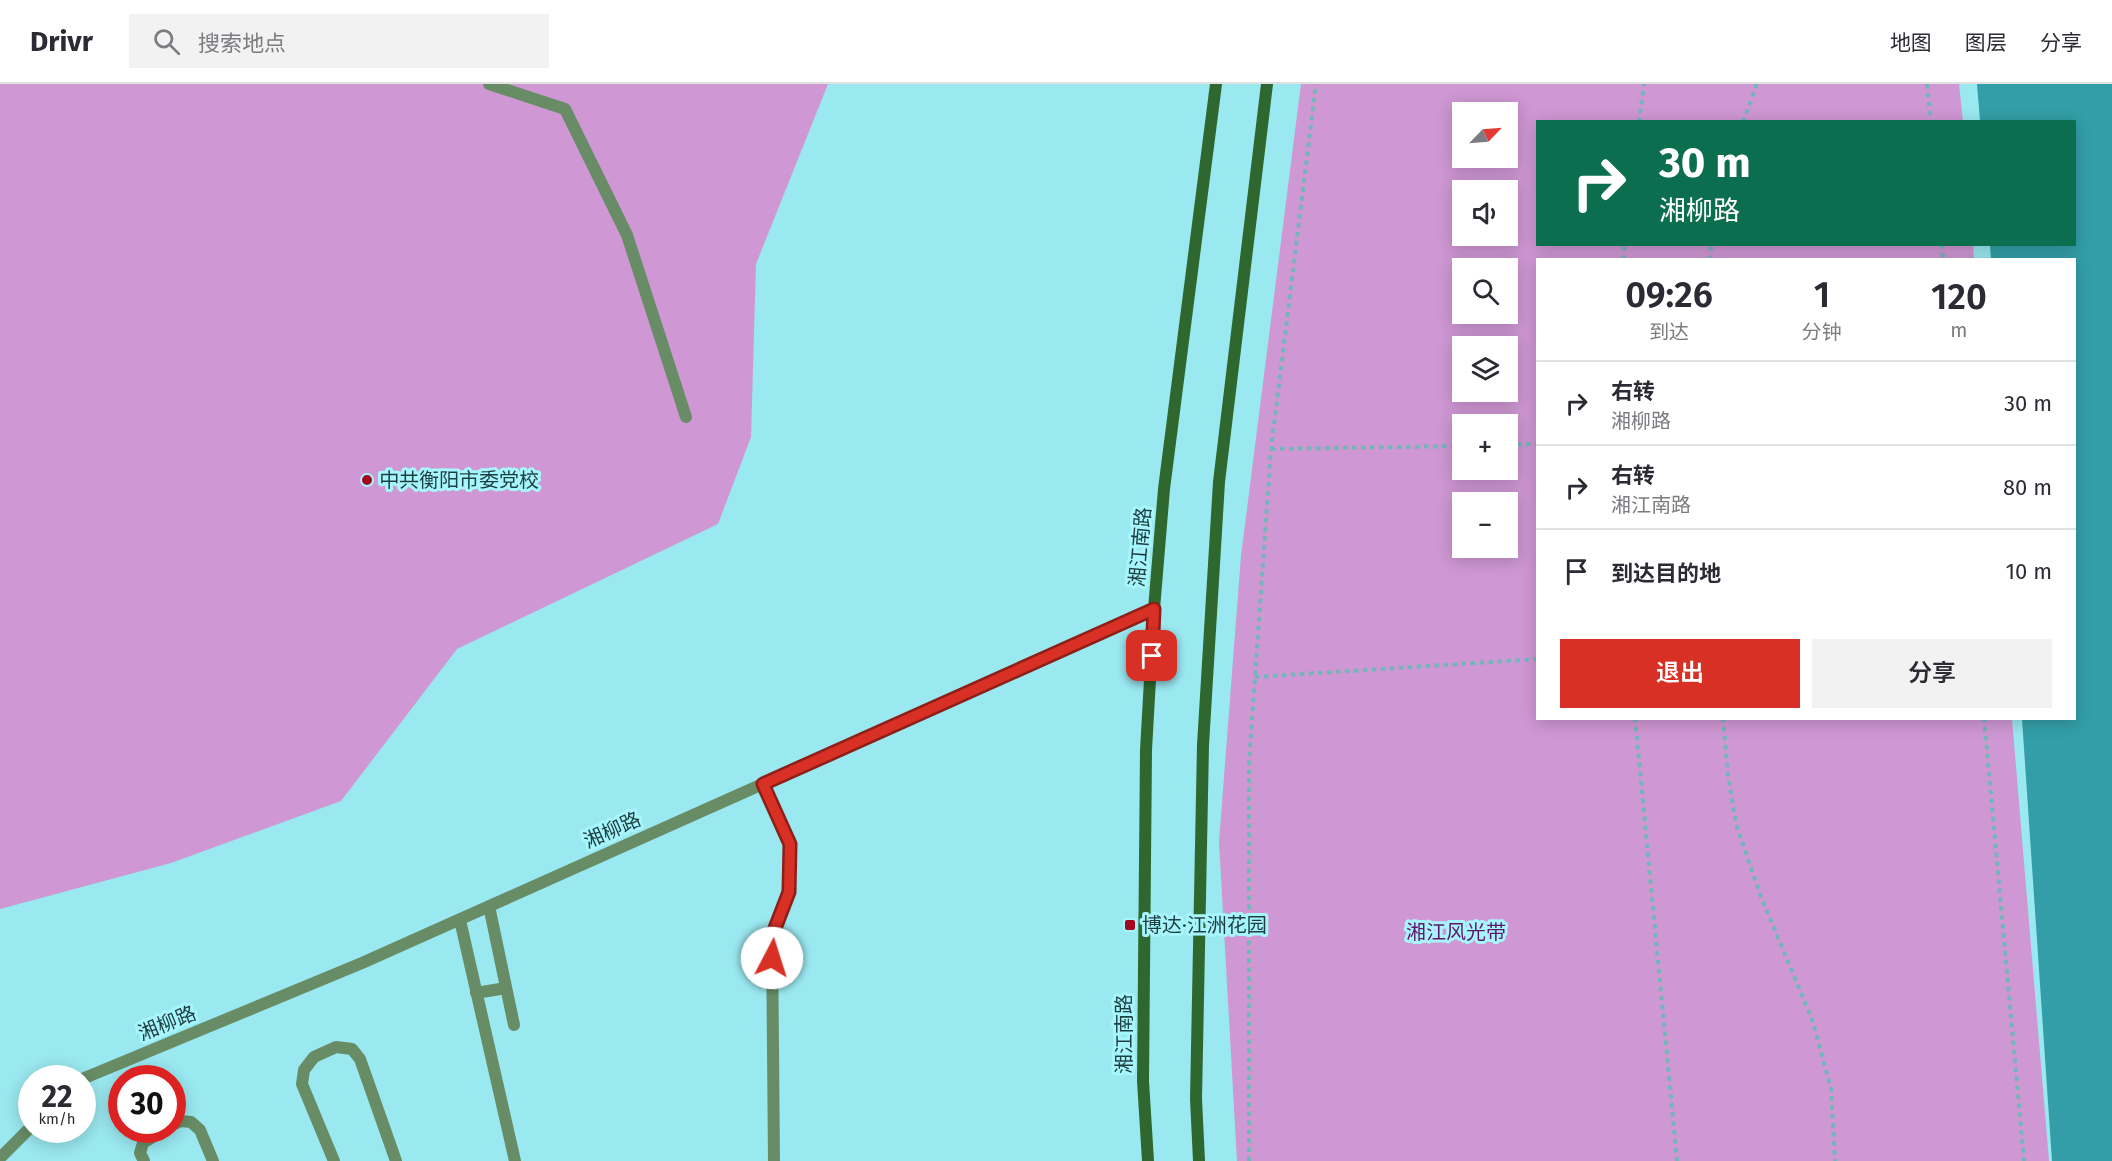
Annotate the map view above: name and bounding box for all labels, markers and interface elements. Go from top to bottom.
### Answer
search box [129,14,549,68]
text: Drivr [30,25,93,58]
icon: search [150,25,183,58]
text: 搜索地点 [198,30,286,57]
text: 地图 [1890,30,1932,56]
text: 图层 [1965,30,2007,56]
text: 分享 [2040,30,2082,56]
north arrow [1452,102,1518,168]
map controls [1452,102,1518,558]
text: 30 m [1659,138,1751,188]
icon: right [1560,144,1638,222]
button: sound [1452,180,1518,246]
text: 湘柳路 [1659,195,1740,227]
button: search [1452,258,1518,324]
text: 09:26 [1625,273,1713,317]
text: 1 [1814,273,1830,317]
text: 120 [1931,275,1987,319]
text: m [1950,318,1967,342]
text: 到达 [1649,320,1689,344]
text: 分钟 [1802,320,1842,344]
button: layers [1452,336,1518,402]
text: 右转 [1611,378,1655,405]
icon: right [1560,387,1593,420]
text: 30 m [2004,390,2052,417]
text: 湘柳路 [1611,409,1671,433]
button: + [1452,414,1518,480]
text: 右转 [1611,462,1655,489]
place label: 中共衡阳市委党校 [379,468,539,492]
icon: right [1560,471,1593,504]
marker: 中共衡阳市委党校 [360,473,374,487]
text: 80 m [2003,474,2052,501]
button: − [1452,492,1518,558]
text: 湘江南路 [1611,493,1691,517]
street label: 湘江南路 [1125,506,1155,588]
icon: arrive [1560,555,1593,588]
text: 10 m [2006,558,2052,585]
text: 到达目的地 [1611,560,1721,587]
pin [1126,630,1177,681]
icon: arrive [1135,639,1168,672]
button: 退出 [1560,639,1800,708]
button: 分享 [1812,639,2052,708]
street label: 湘柳路 [580,807,644,853]
place label: 博达·江洲花园 [1142,913,1267,937]
marker: 博达·江洲花园 [1123,918,1137,932]
park label: 湘江风光带 [1406,920,1506,944]
position arrow [740,926,804,990]
street label: 湘江南路 [1112,994,1136,1074]
street label: 湘柳路 [135,1001,199,1045]
speed limit sign: 30 [108,1065,186,1143]
text: 22 [41,1079,73,1115]
text: km/h [38,1110,76,1128]

